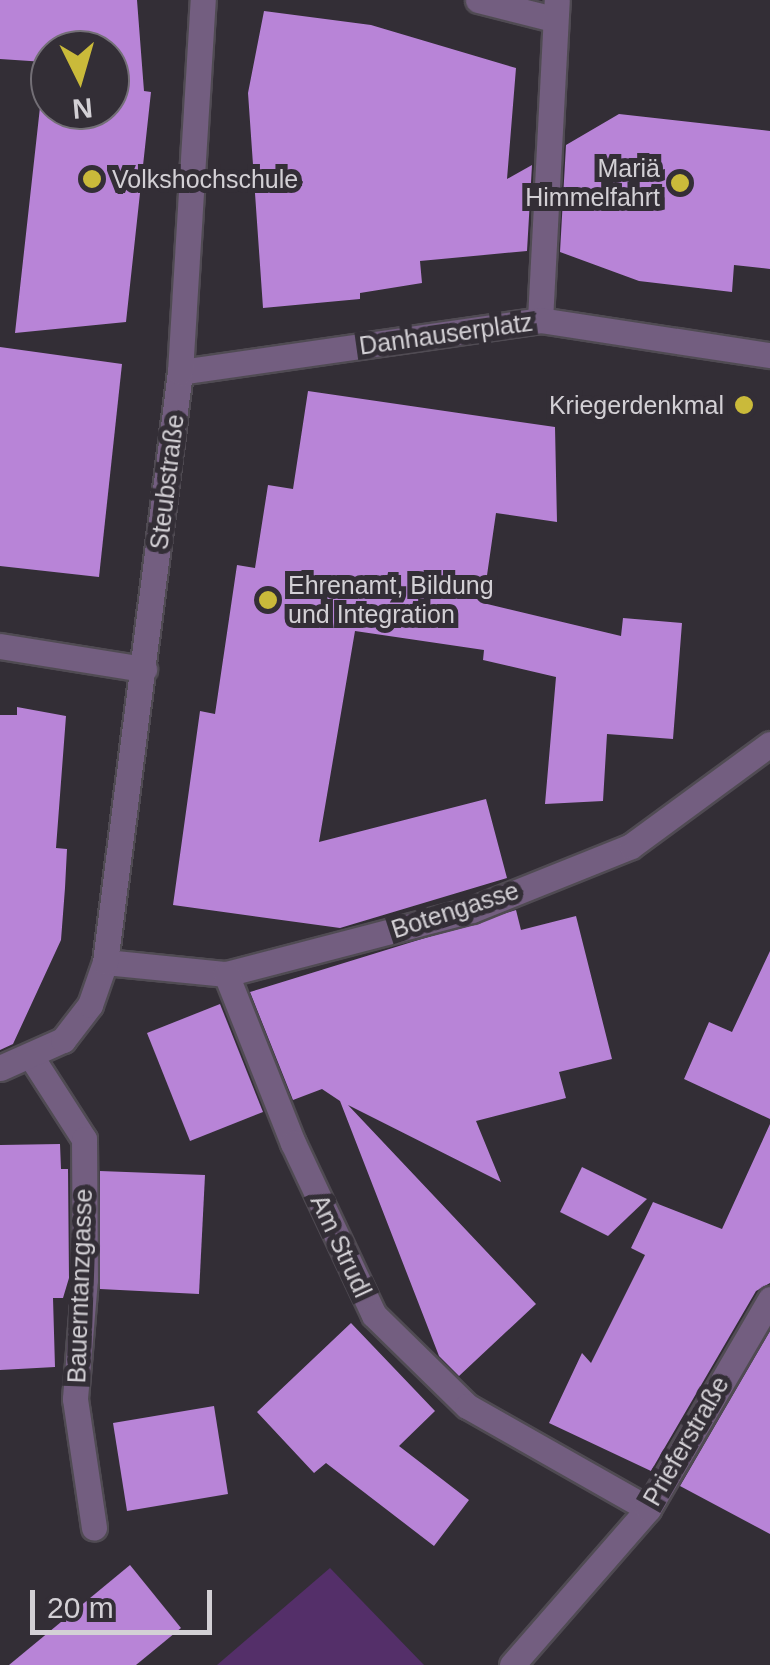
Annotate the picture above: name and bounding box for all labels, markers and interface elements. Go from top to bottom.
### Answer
north arrow [30,30,130,130]
text: N [71,92,94,125]
place label: Mariä Himmelfahrt [525,154,660,213]
place label: Volkshochschule [112,164,298,194]
marker: Volkshochschule [81,168,103,190]
marker: Mariä Himmelfahrt [669,172,691,194]
street label: Danhauserplatz [357,307,535,361]
place label: Kriegerdenkmal [549,390,724,420]
marker: Kriegerdenkmal [733,394,755,416]
street label: Steubstraße [144,413,190,551]
place label: Ehrenamt, Bildung und Integration [288,571,494,630]
marker: Ehrenamt, Bildung und Integration [257,589,279,611]
street label: Botengasse [388,875,522,945]
street label: Bauerntanzgasse [62,1188,98,1384]
street label: Am Strudl [304,1190,378,1302]
street label: Prieferstraße [637,1371,735,1511]
scale bar [35,1570,218,1632]
text: 20 m [47,1591,114,1624]

